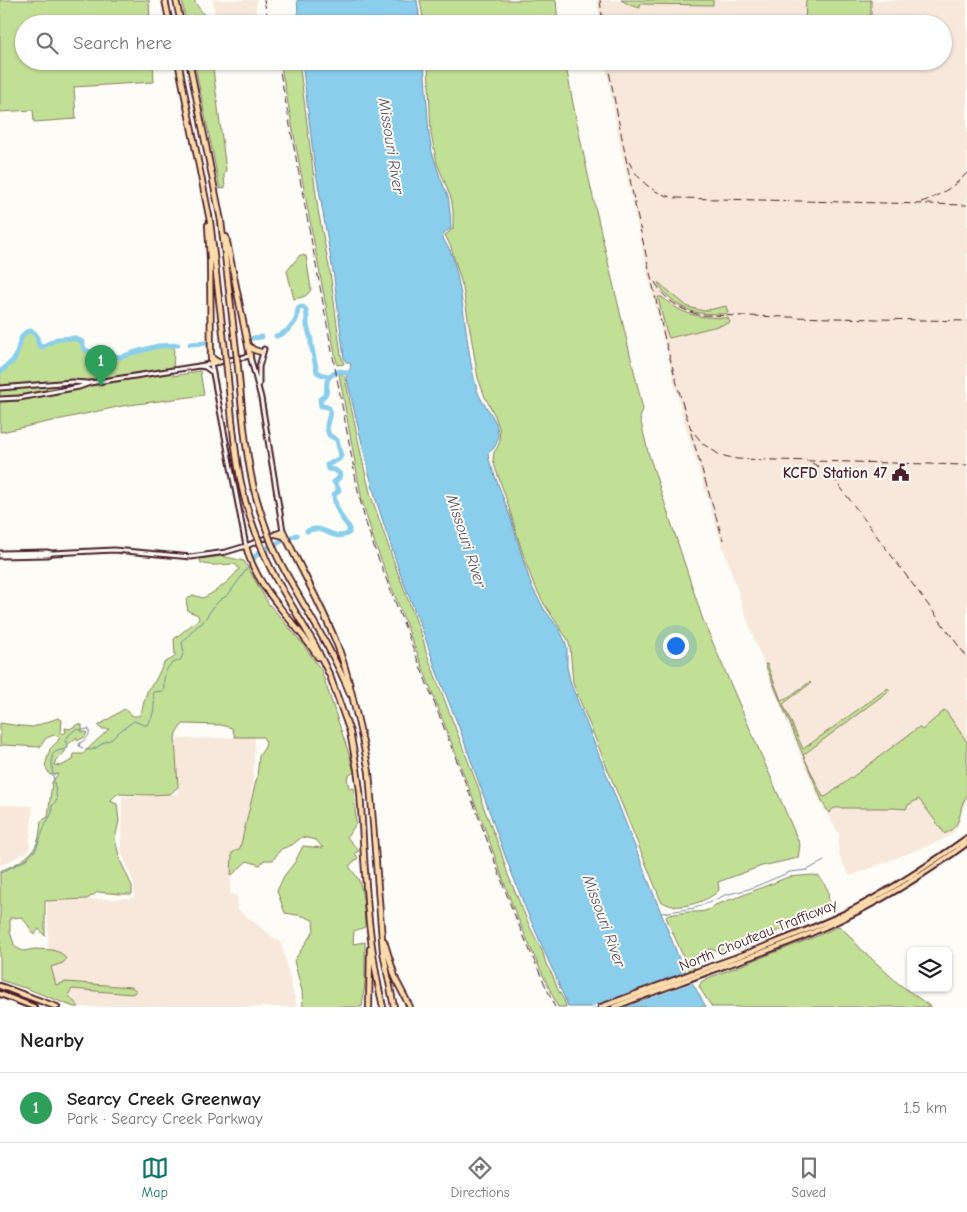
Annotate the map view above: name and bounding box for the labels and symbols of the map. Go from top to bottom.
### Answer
water label: Missouri River [374,96,408,196]
pin: 1 [85,345,117,386]
public building icon: KCFD Station 47 [891,463,911,483]
place label: KCFD Station 47 [783,464,887,482]
water label: Missouri River [442,491,490,590]
your location [663,633,689,659]
water label: Missouri River [579,872,629,970]
street label: North Chouteau Trafficway [676,895,840,975]

